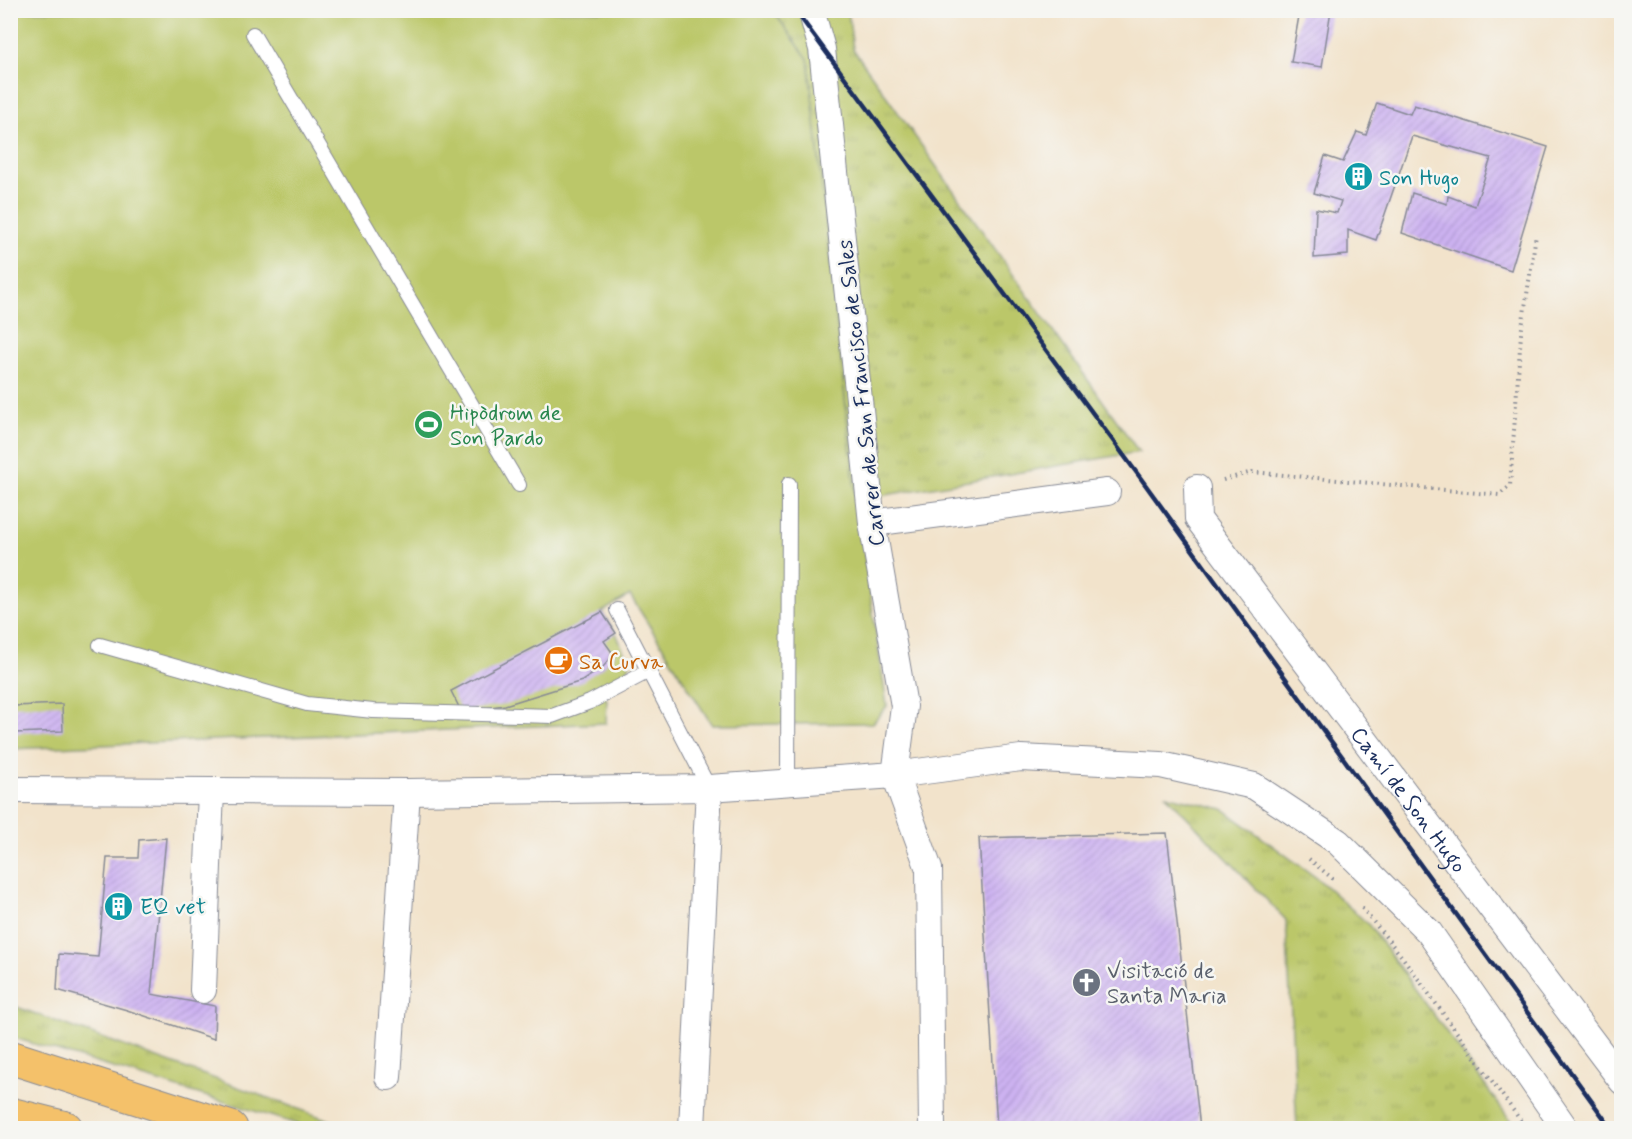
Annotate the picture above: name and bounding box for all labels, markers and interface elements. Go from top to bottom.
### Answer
building icon: Son Hugo [1342,161,1374,193]
place label: Son Hugo [1379,165,1459,194]
street label: Carrer de San Francisco de Sales [832,238,892,548]
place label: Hipòdrom de Son Pardo [450,400,562,453]
sports icon: Hipòdrom de Son Pardo [413,409,445,441]
cafe icon: Sa Curva [542,645,574,677]
place label: Sa Curva [579,649,664,677]
street label: Camí de Son Hugo [1344,722,1472,879]
building icon: EQ vet [103,890,135,922]
place label: EQ vet [140,894,206,922]
place label: Visitació de Santa Maria [1107,958,1227,1011]
church icon: Visitació de Santa Maria [1070,967,1102,999]

